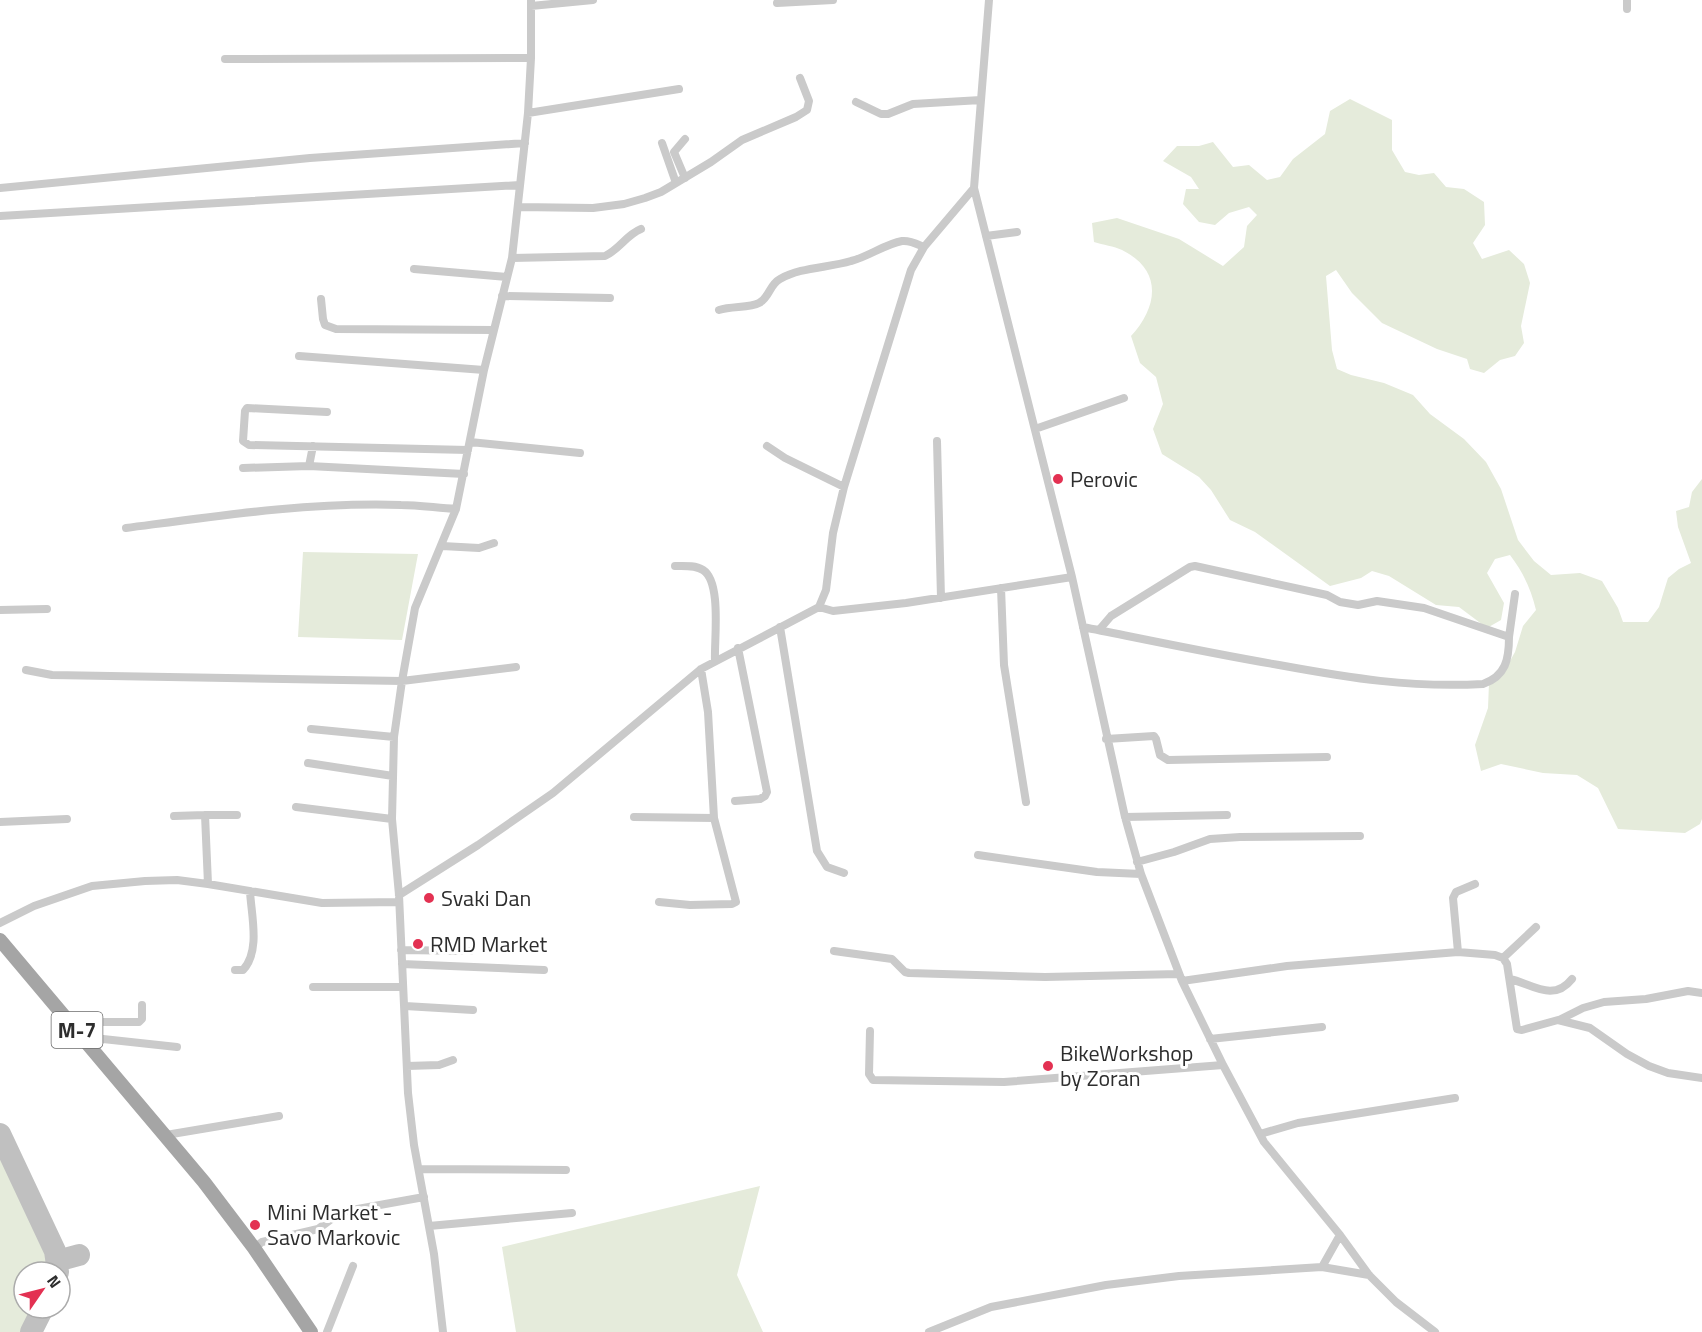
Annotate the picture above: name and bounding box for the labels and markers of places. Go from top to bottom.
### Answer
place label: Perovic [1070,462,1138,496]
marker: Perovic [1051,472,1065,486]
place label: Svaki Dan [441,881,531,915]
marker: Svaki Dan [422,891,436,905]
place label: RMD Market [430,927,547,961]
marker: RMD Market [411,937,425,951]
place label: BikeWorkshop by Zoran [1060,1036,1193,1095]
marker: BikeWorkshop by Zoran [1041,1059,1055,1073]
place label: Mini Market - Savo Markovic [267,1195,400,1254]
marker: Mini Market - Savo Markovic [248,1218,262,1232]

